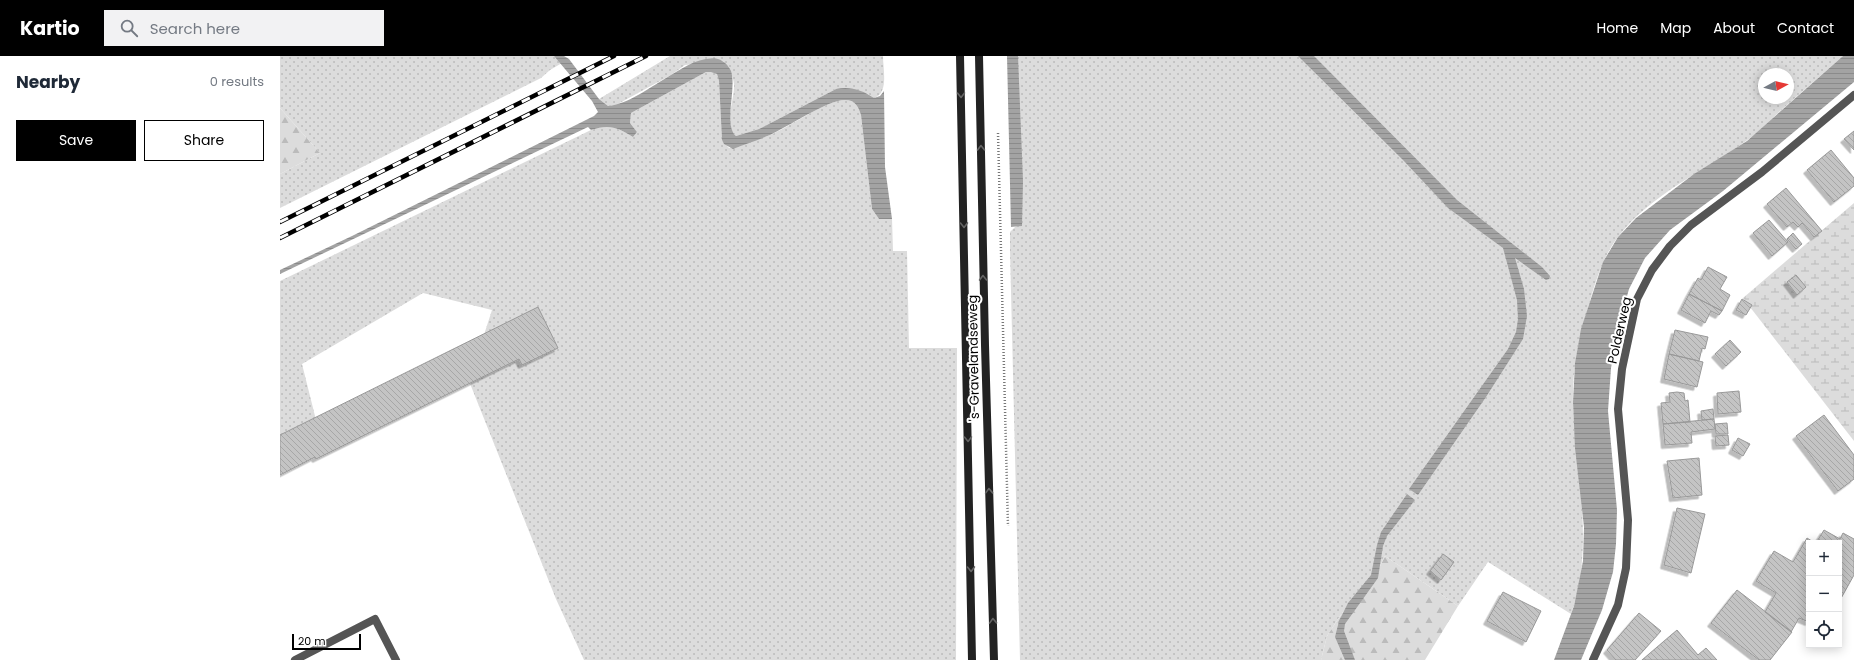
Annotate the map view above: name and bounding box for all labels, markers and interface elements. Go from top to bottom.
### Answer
search box [104,10,384,46]
text: Kartio [20,15,80,42]
icon: search [118,17,140,39]
text: Search here [150,18,240,39]
text: Home [1596,18,1638,38]
text: Map [1660,18,1691,38]
text: About [1713,18,1755,38]
text: Contact [1777,18,1834,38]
north arrow [1758,68,1794,104]
text: Nearby [16,70,80,94]
text: 0 results [210,72,264,91]
one-way arrow [957,92,965,98]
button: Save [16,120,136,161]
button: Share [144,120,264,161]
one-way arrow [977,145,985,151]
one-way arrow [960,222,968,228]
one-way arrow [979,275,987,281]
street label: 's-Gravelandseweg [963,295,984,421]
street label: Polderweg [1603,295,1636,366]
one-way arrow [964,436,972,442]
one-way arrow [985,488,993,494]
map controls [1806,540,1842,648]
button: + [1806,540,1842,576]
one-way arrow [966,566,975,572]
button: − [1806,576,1842,612]
button: locate [1806,612,1842,648]
one-way arrow [988,618,997,624]
scale bar [292,632,361,651]
text: 20 m [298,633,326,649]

